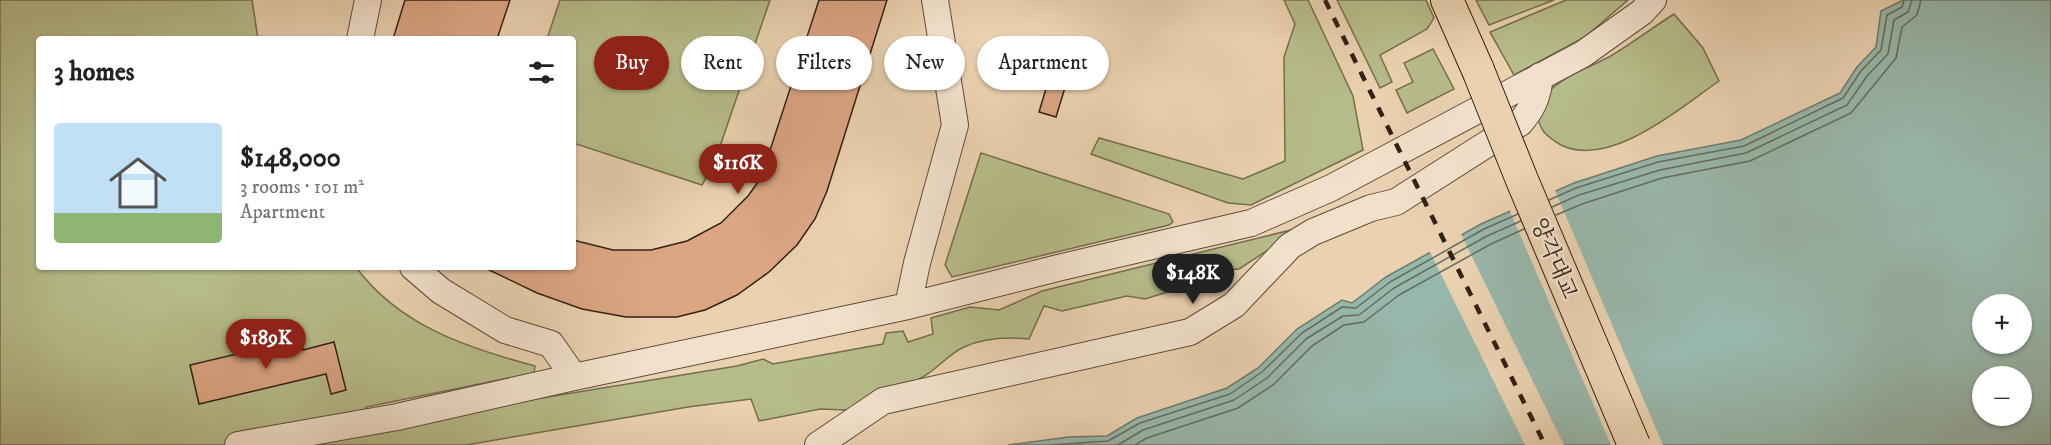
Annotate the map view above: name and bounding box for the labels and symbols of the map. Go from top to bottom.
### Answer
pin: $116K [696,144,780,195]
street label: 양각대교 [1525,214,1583,303]
pin: $148K [1151,254,1235,305]
pin: $189K [224,319,308,370]

